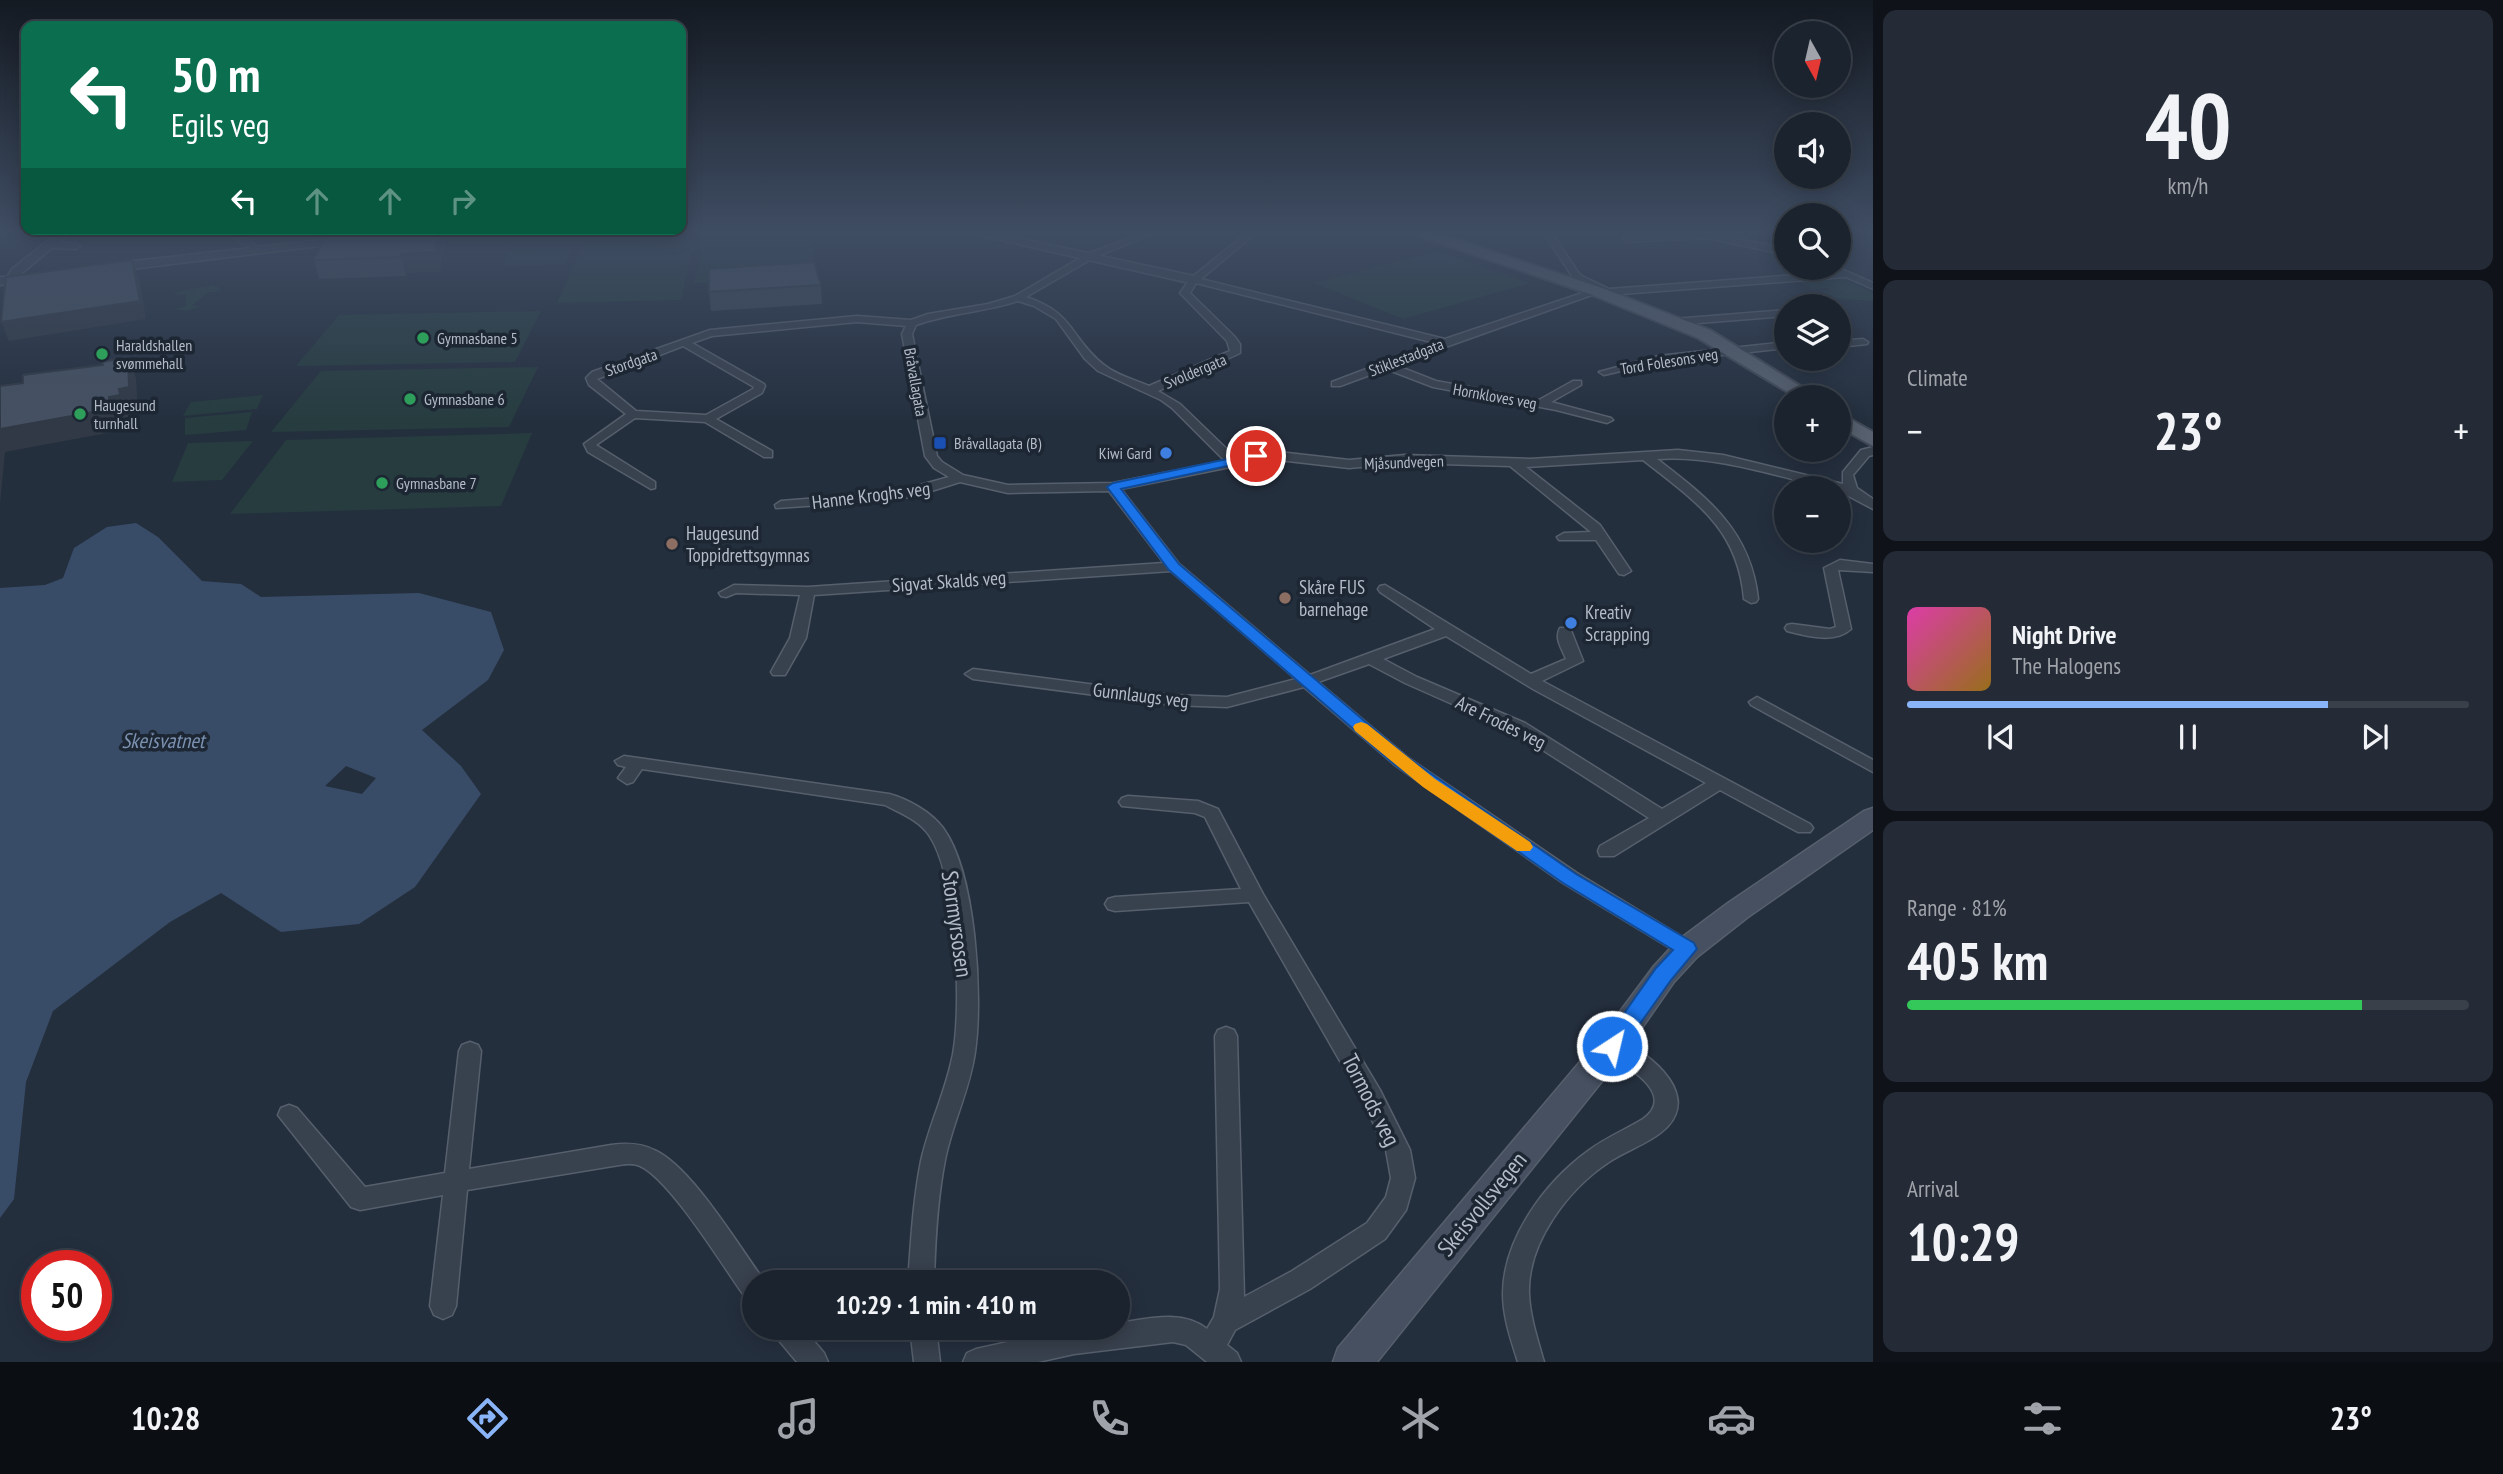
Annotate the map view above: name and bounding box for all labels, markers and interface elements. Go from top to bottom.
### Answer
north arrow [1774,21,1852,98]
map controls [1774,21,1851,553]
text: 50 m [171,42,260,106]
icon: left [56,49,147,140]
text: 40 [2145,66,2232,184]
text: Egils veg [171,104,270,146]
button: sound [1774,112,1851,189]
text: km/h [2168,171,2208,200]
icon: left [225,182,263,220]
icon: ahead [298,182,336,220]
icon: ahead [371,182,409,220]
icon: right [444,182,482,220]
button: search [1774,203,1851,280]
button: layers [1774,294,1851,371]
place label: Gymnasbane 5 [437,328,518,348]
marker: Gymnasbane 5 [415,330,431,346]
street label: Stiklestadgata [1366,334,1446,380]
place label: Haraldshallen svømmehall [116,335,192,373]
street label: Tord Folesons veg [1619,343,1719,379]
street label: Stordgata [602,344,660,380]
marker: Haraldshallen svømmehall [94,346,110,362]
street label: Bråvallagata [900,346,932,418]
street label: Svoldergata [1161,349,1229,393]
text: Climate [1907,363,1968,392]
street label: Hornkloves veg [1452,379,1538,413]
button: + [1774,385,1851,462]
place label: Gymnasbane 6 [424,389,505,409]
marker: Gymnasbane 6 [402,391,418,407]
place label: Haugesund turnhall [94,395,156,433]
text: 23° [2154,397,2222,464]
marker: Haugesund turnhall [72,406,88,422]
text: − [1907,406,1923,455]
text: + [2453,406,2469,455]
pin [1226,426,1286,486]
place label: Bråvallagata (B) [954,433,1042,453]
marker: Bråvallagata (B) [932,435,948,451]
icon: arrive [1237,437,1275,475]
place label: Kiwi Gard [1099,443,1152,463]
marker: Kiwi Gard [1158,445,1174,461]
street label: Mjåsundvegen [1364,451,1444,473]
place label: Gymnasbane 7 [396,473,477,493]
marker: Gymnasbane 7 [374,475,390,491]
street label: Hanne Kroghs veg [811,476,931,514]
button: − [1774,476,1851,553]
place label: Haugesund Toppidrettsgymnas [686,521,810,567]
marker: Haugesund Toppidrettsgymnas [664,536,680,552]
street label: Sigvat Skalds veg [891,565,1007,597]
place label: Skåre FUS barnehage [1299,575,1368,621]
marker: Skåre FUS barnehage [1277,590,1293,606]
place label: Kreativ Scrapping [1585,600,1650,646]
marker: Kreativ Scrapping [1563,615,1579,631]
text: Night Drive [2012,618,2117,651]
text: The Halogens [2012,651,2121,680]
street label: Gunnlaugs veg [1092,677,1190,713]
street label: Are Frodes veg [1452,690,1550,754]
icon: previous [1982,718,2020,756]
icon: pause [2169,718,2207,756]
icon: next [2356,718,2394,756]
water label: Skeisvatnet [121,727,207,754]
street label: Stormyrsosen [936,869,979,979]
text: Range · 81% [1907,893,2007,922]
text: 405 km [1907,927,2048,994]
position arrow [1575,1009,1649,1083]
street label: Tormods veg [1336,1049,1407,1151]
street label: Skeisvollsvegen [1431,1146,1533,1262]
text: Arrival [1907,1174,1959,1203]
text: 10:29 [1907,1208,2019,1275]
speed limit sign: 50 [21,1250,112,1341]
text: 10:29 · 1 min · 410 m [836,1288,1036,1321]
icon: directions [463,1394,512,1443]
icon: music [774,1394,823,1443]
icon: phone [1085,1394,1134,1443]
icon: climate [1396,1394,1445,1443]
icon: car [1707,1394,1756,1443]
icon: filters [2018,1394,2067,1443]
text: 10:28 [131,1397,200,1439]
text: 23° [2330,1397,2372,1439]

